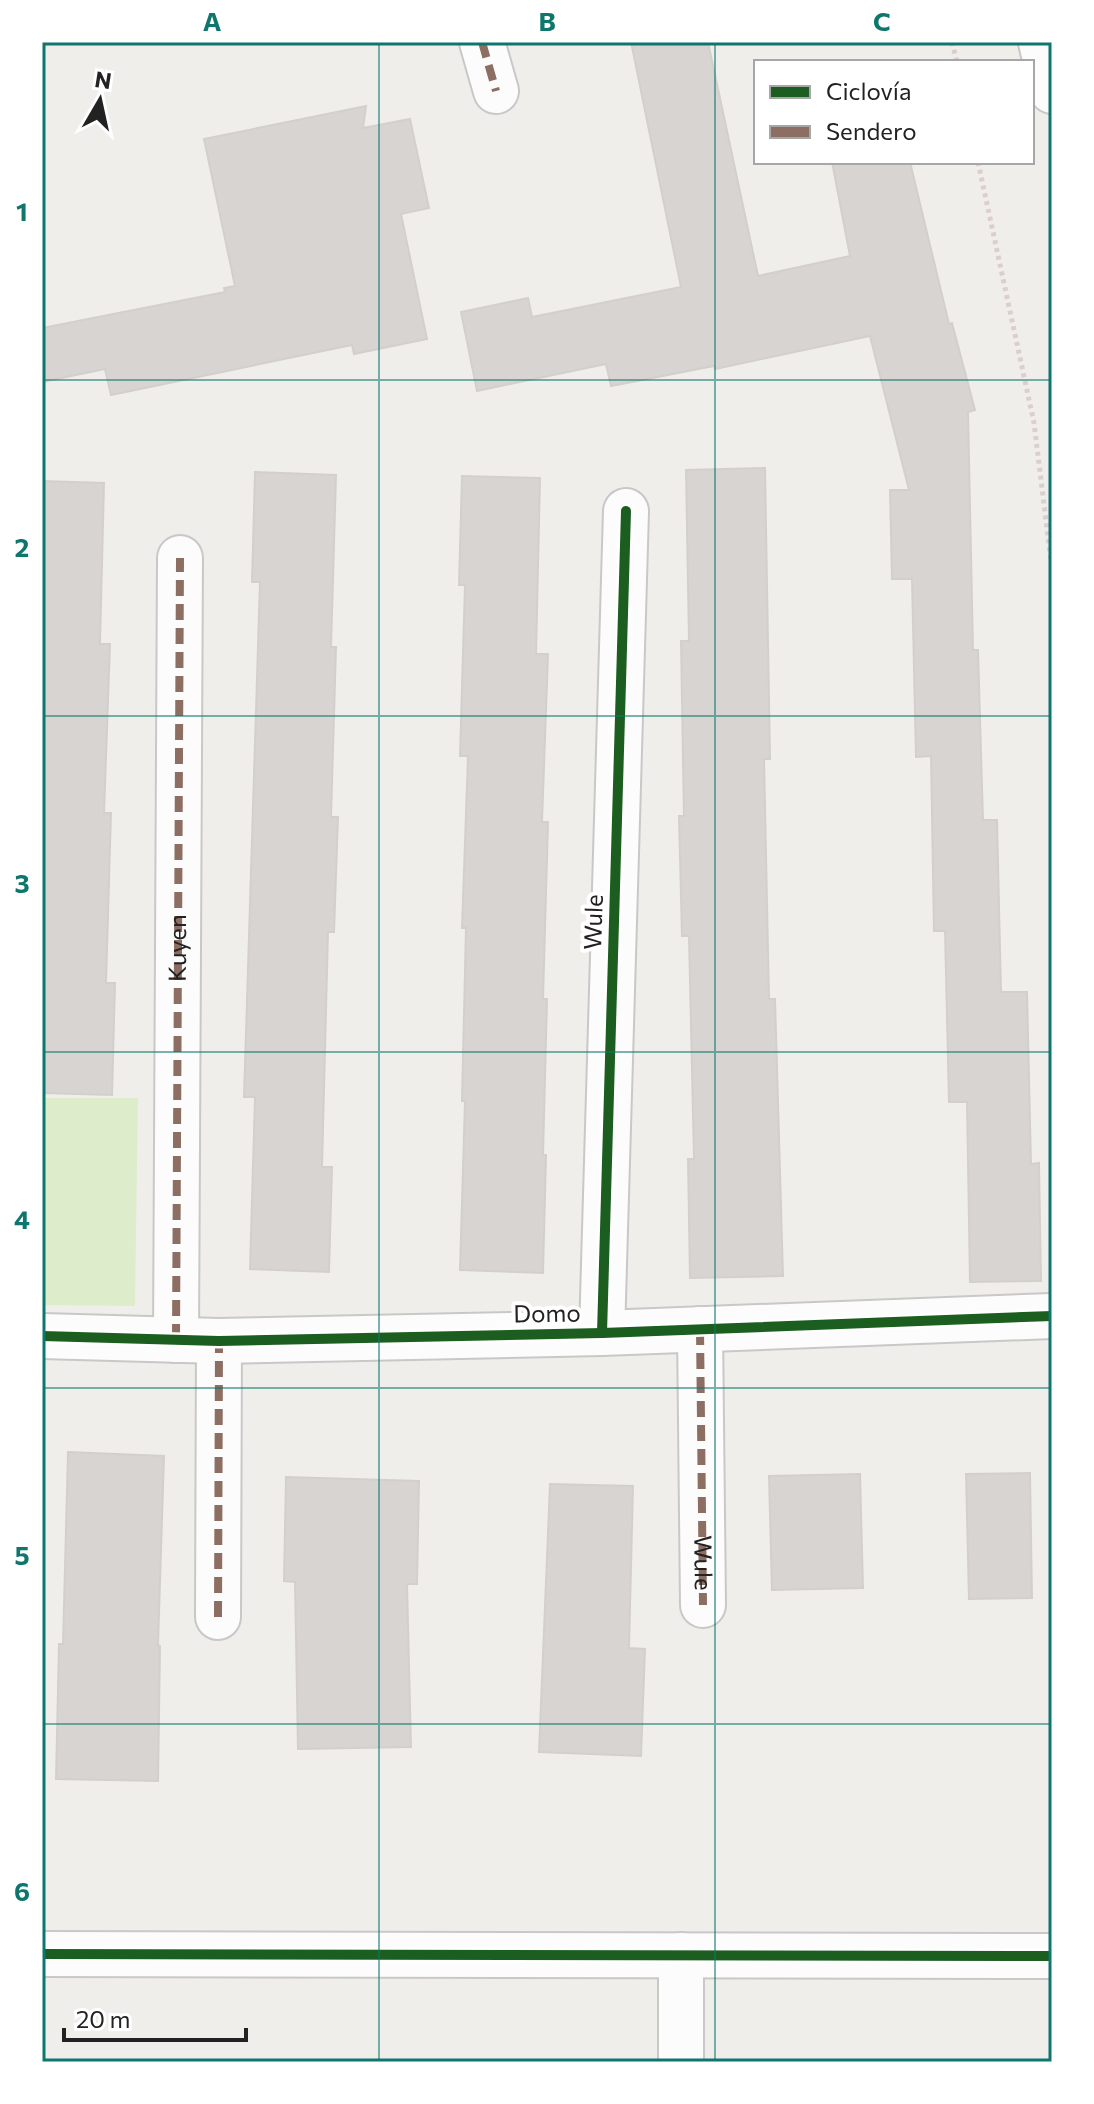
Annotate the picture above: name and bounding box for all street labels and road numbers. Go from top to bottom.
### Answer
street label: Wule [577,894,608,950]
street label: Kuyen [162,914,191,982]
street label: Domo [513,1297,581,1328]
street label: Wule [689,1535,719,1591]

